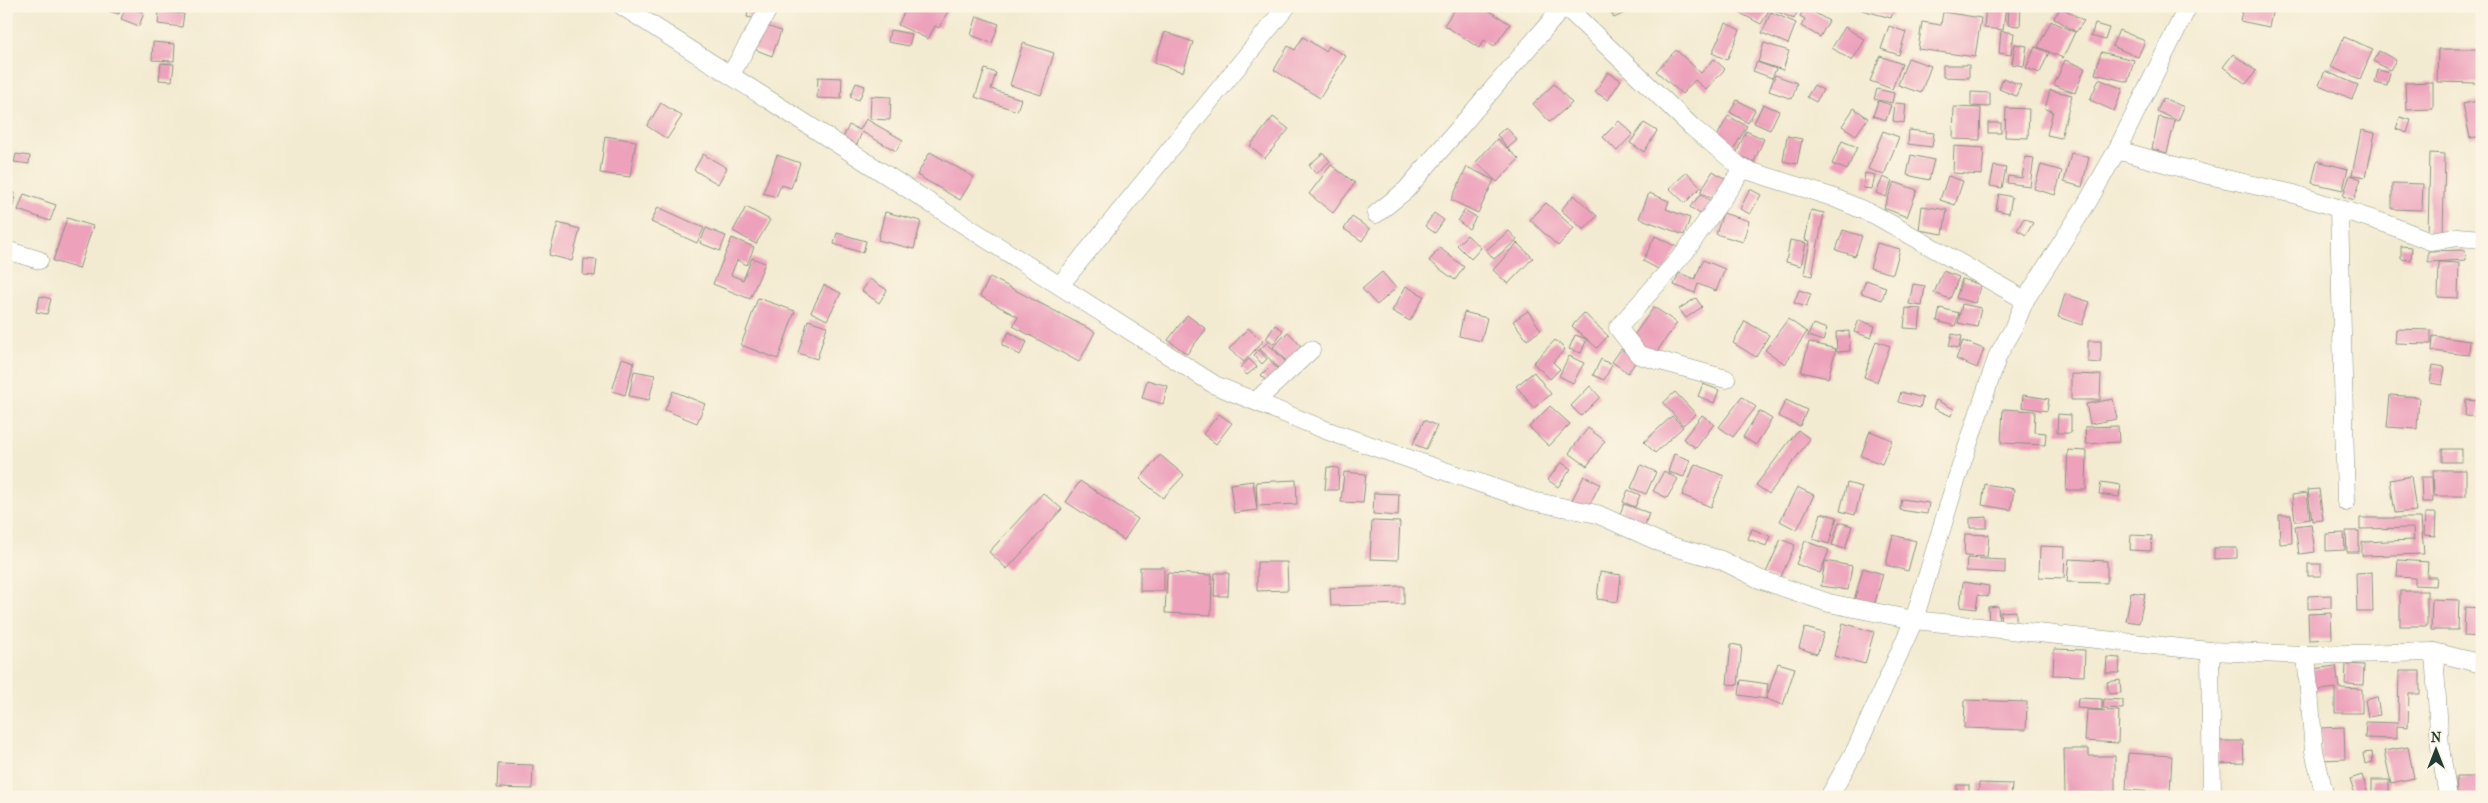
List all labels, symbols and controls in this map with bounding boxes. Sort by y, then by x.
north arrow [2410,726,2460,776]
text: N [2431,729,2442,746]

